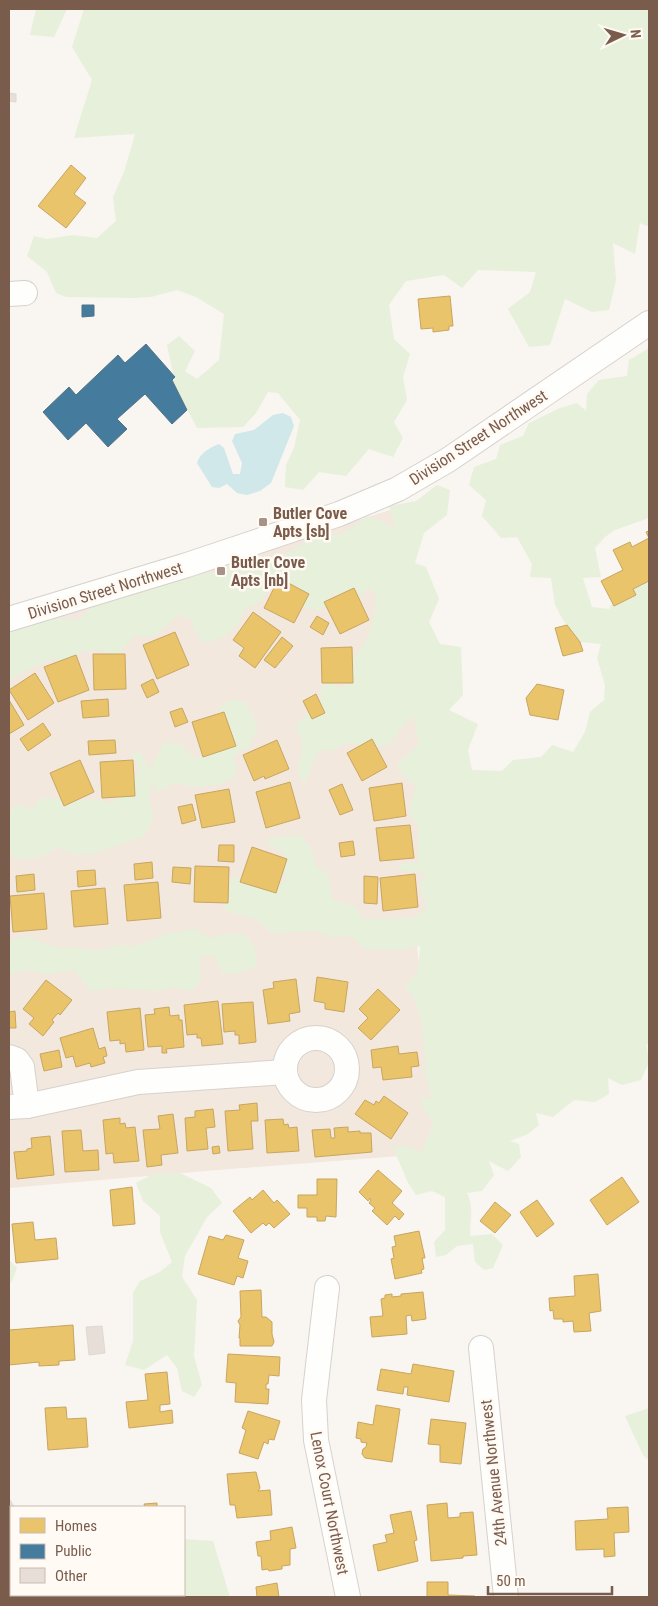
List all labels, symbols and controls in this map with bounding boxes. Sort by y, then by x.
north arrow [598,10,648,60]
text: N [628,29,644,39]
street label: Division Street Northwest [406,386,551,489]
place label: Butler Cove Apts [sb] [273,504,347,541]
marker: Butler Cove Apts [sb] [257,516,269,528]
place label: Butler Cove Apts [nb] [231,553,305,590]
street label: Division Street Northwest [26,558,185,623]
marker: Butler Cove Apts [nb] [215,565,227,577]
street label: 24th Avenue Northwest [476,1398,511,1547]
street label: Lenox Court Northwest [306,1430,353,1577]
legend [10,1506,185,1596]
text: Homes [55,1517,97,1535]
text: Public [55,1542,92,1560]
scale bar [488,1564,612,1596]
text: Other [55,1567,88,1585]
text: 50 m [496,1572,526,1590]

